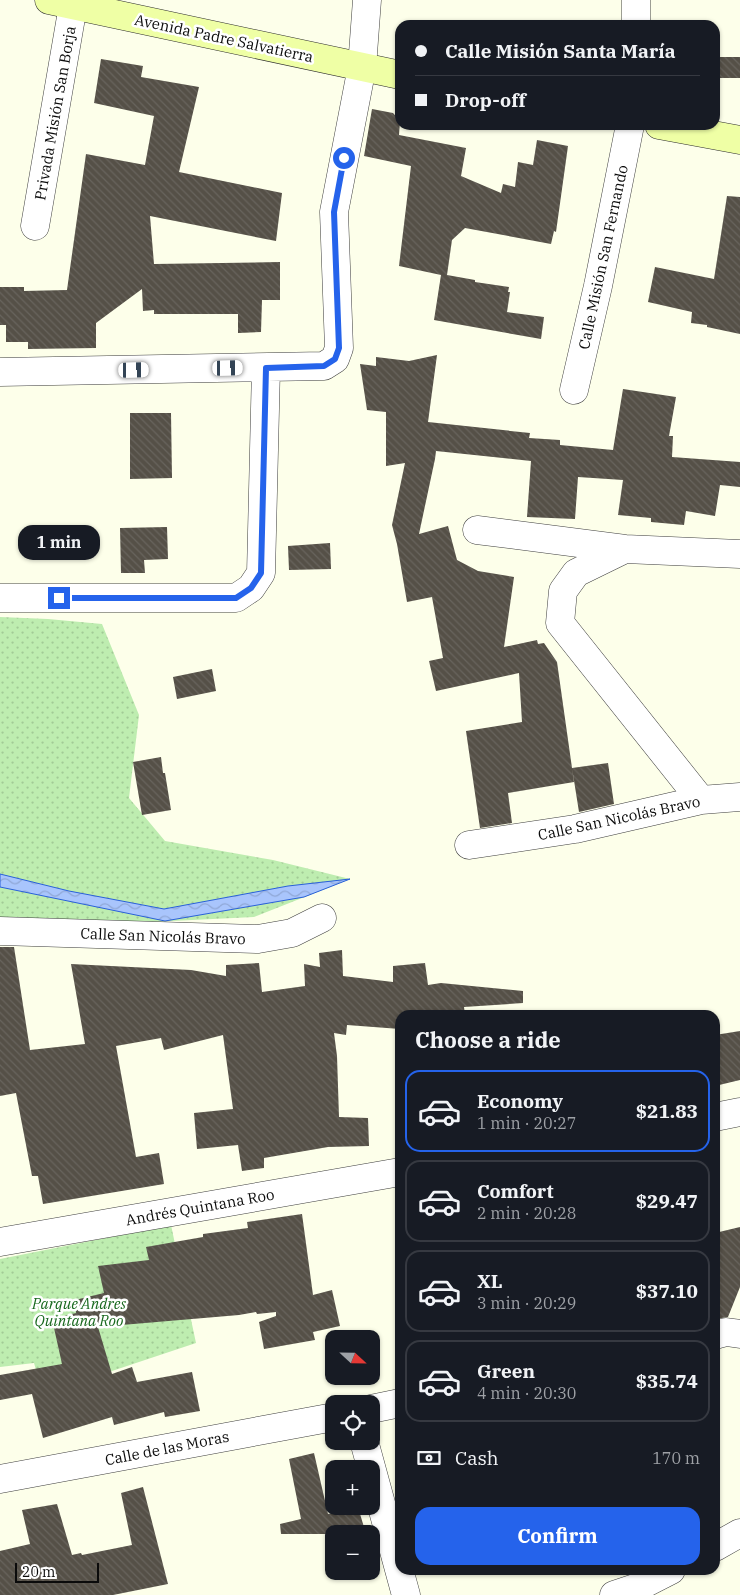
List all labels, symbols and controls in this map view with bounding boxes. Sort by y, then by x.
street label: Avenida Padre Salvatierra [133,10,315,66]
street label: Privada Misión San Borja [30,24,80,202]
text: Calle Misión Santa María [445,39,676,63]
text: Drop-off [445,88,526,112]
route start [333,147,355,169]
street label: Calle Misión San Fernando [574,163,632,351]
car [212,360,243,376]
car [118,362,149,378]
callout: 1 min [18,526,100,560]
text: 1 min [37,532,81,552]
route end [48,587,70,609]
street label: Calle San Nicolás Bravo [536,792,702,844]
street label: Calle San Nicolás Bravo [80,924,246,948]
text: Choose a ride [415,1025,561,1054]
icon: car [417,1089,462,1134]
text: Economy [477,1089,563,1113]
text: $21.83 [636,1099,698,1123]
text: 1 min · 20:27 [477,1113,576,1133]
icon: car [417,1179,462,1224]
text: Comfort [477,1179,554,1203]
street label: Andrés Quintana Roo [124,1185,276,1229]
text: $29.47 [636,1189,698,1213]
text: 2 min · 20:28 [477,1203,576,1223]
icon: car [417,1269,462,1314]
text: XL [477,1269,503,1293]
text: $37.10 [636,1279,698,1303]
text: 3 min · 20:29 [477,1293,576,1313]
park label: Parque Andres Quintana Roo [31,1294,126,1330]
north arrow [325,1330,380,1385]
map controls [325,1330,380,1580]
icon: car [417,1359,462,1404]
text: Green [477,1359,535,1383]
text: $35.74 [636,1369,698,1393]
text: 4 min · 20:30 [477,1383,576,1403]
button: locate [325,1395,380,1450]
street label: Calle de las Moras [103,1427,231,1469]
icon: cash [415,1444,443,1472]
text: Cash [455,1446,499,1470]
text: 170 m [652,1448,700,1468]
button: + [325,1460,380,1515]
button: Confirm [415,1507,700,1565]
button: − [325,1525,380,1580]
scale bar [15,1560,99,1583]
text: 20 m [22,1563,55,1581]

